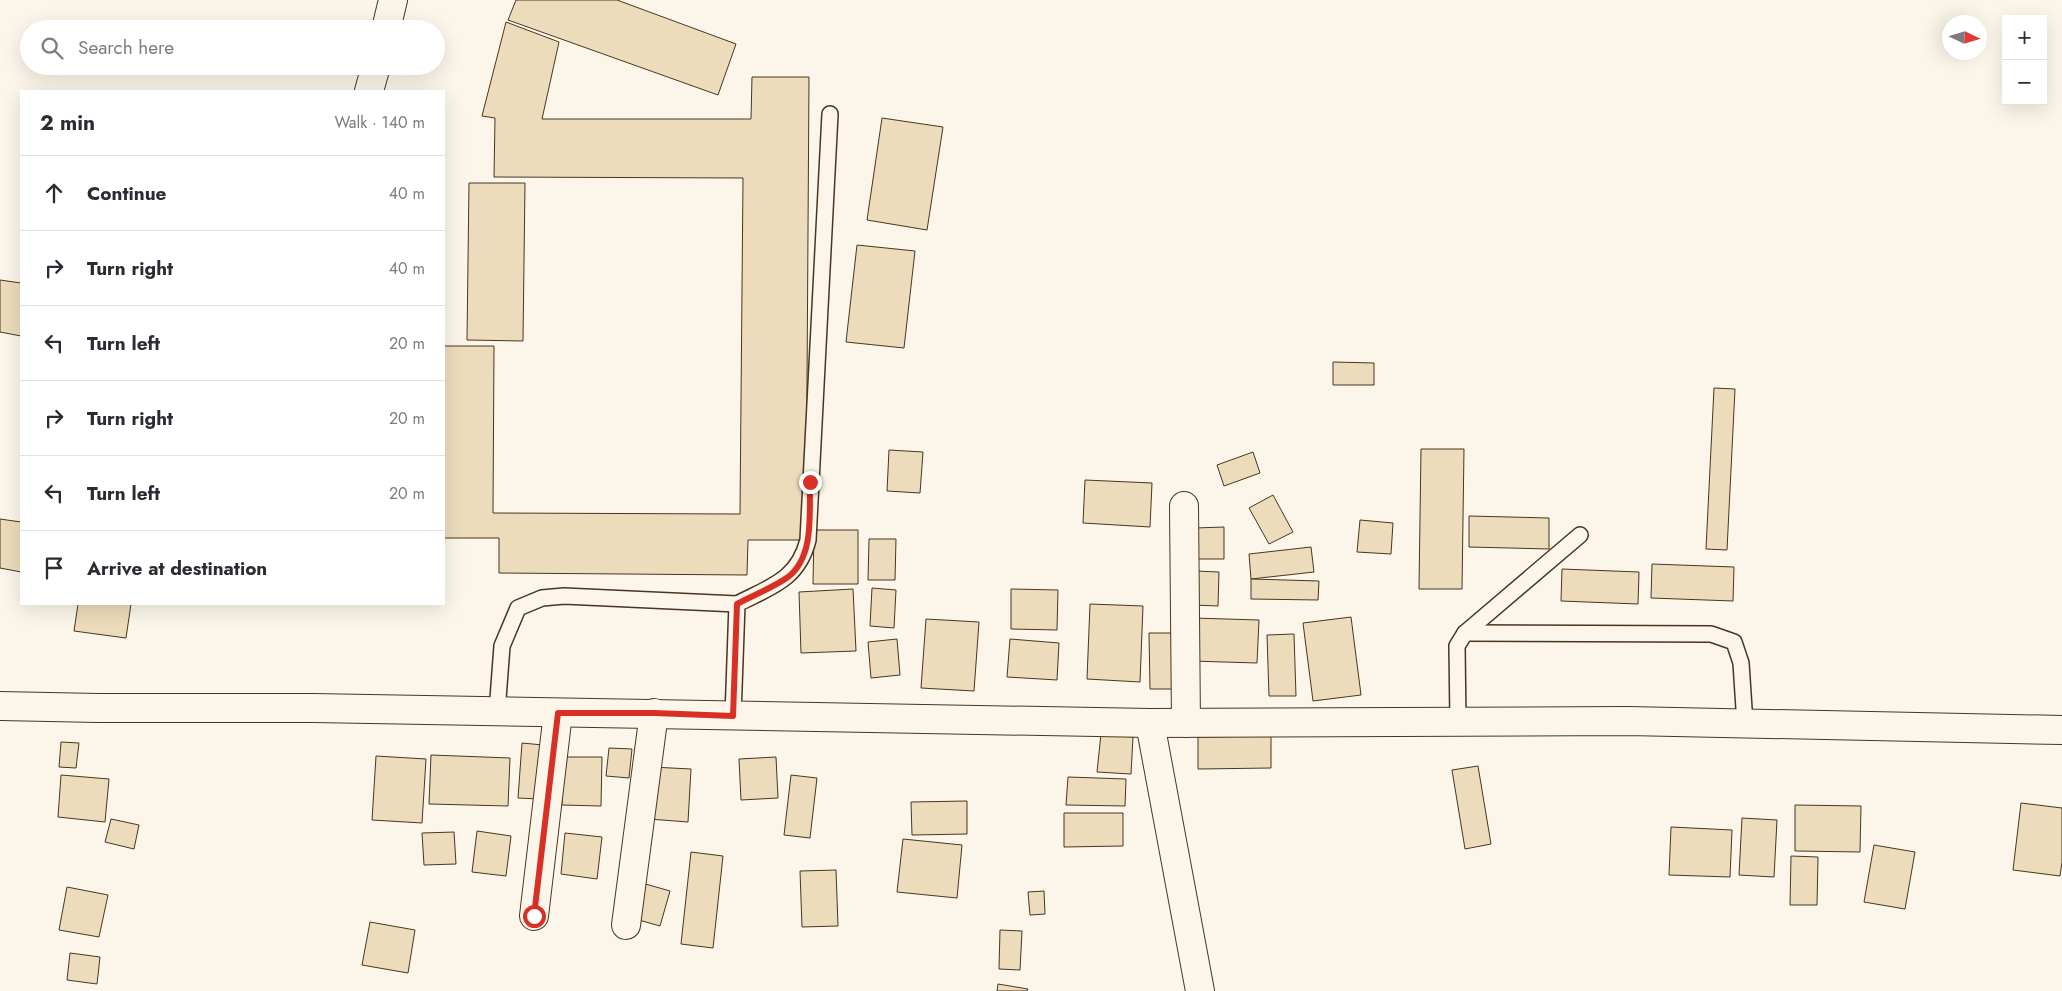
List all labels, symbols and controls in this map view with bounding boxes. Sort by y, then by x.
north arrow [1942,15,1987,60]
map controls [2002,15,2047,105]
button: + [2002,15,2047,60]
search box [20,20,445,75]
icon: search [38,34,66,62]
text: Search here [78,34,174,61]
button: − [2002,60,2047,105]
text: 2 min [40,108,95,138]
text: Walk · 140 m [335,111,425,134]
icon: ahead [40,179,68,207]
text: Continue [87,180,166,207]
text: 40 m [389,182,425,205]
icon: right [40,254,68,282]
text: Turn right [87,255,173,282]
text: 40 m [389,257,425,280]
icon: left [40,329,68,357]
text: Turn left [87,330,160,357]
text: 20 m [389,332,425,355]
icon: right [40,404,68,432]
text: Turn right [87,405,173,432]
text: 20 m [389,407,425,430]
route end [799,471,822,494]
icon: left [40,479,68,507]
text: Turn left [87,480,160,507]
text: 20 m [389,482,425,505]
icon: arrive [40,554,68,582]
text: Arrive at destination [87,555,267,582]
route start [523,905,546,928]

